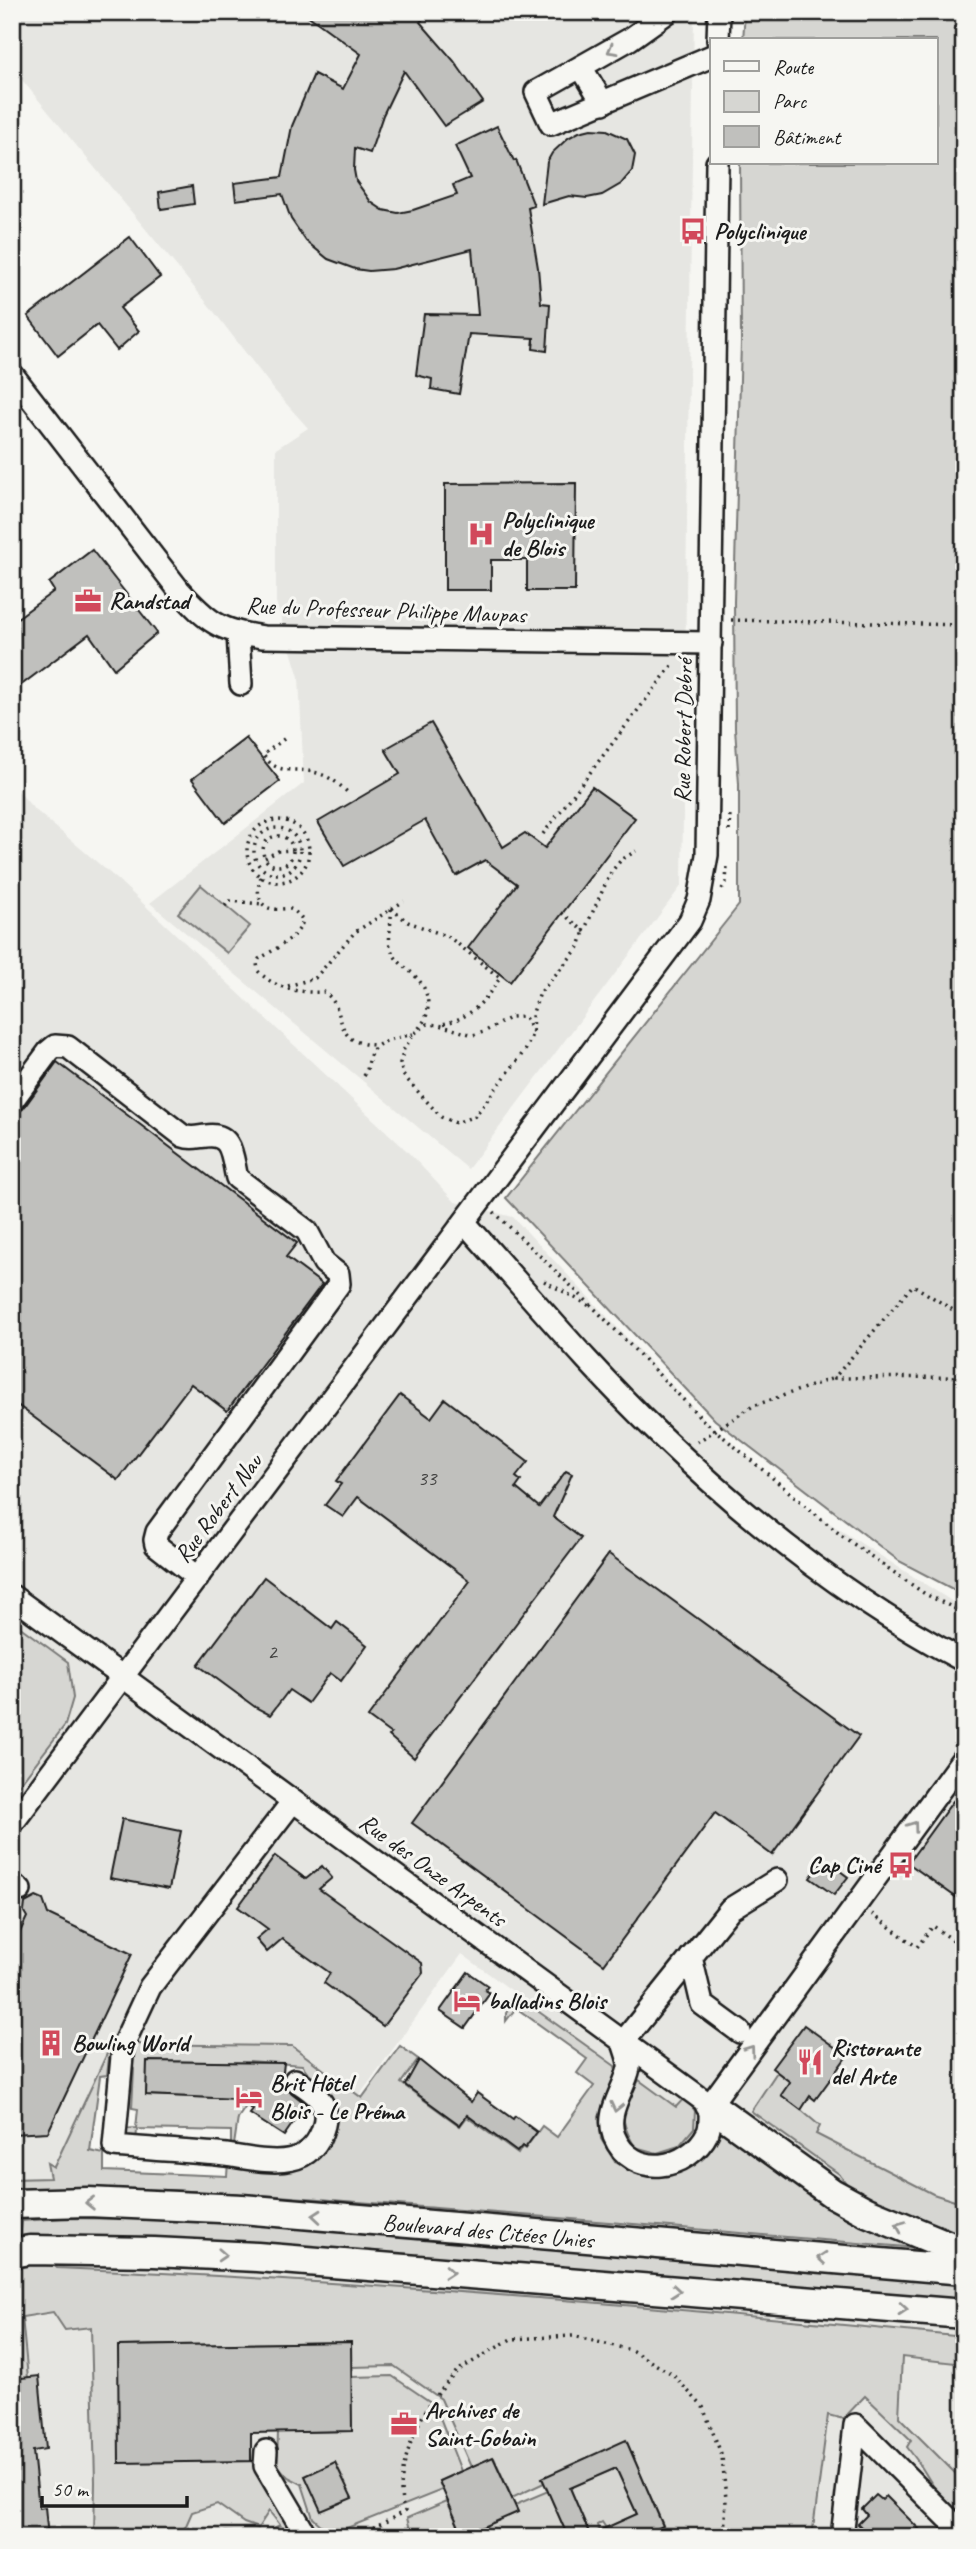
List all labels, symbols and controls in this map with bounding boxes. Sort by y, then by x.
legend [710,38,937,164]
one-way arrow [606,42,619,55]
text: Route [773,54,814,80]
text: Parc [773,88,808,114]
text: Bâtiment [773,124,842,150]
bus stop icon: Polyclinique [678,216,708,246]
place label: Polyclinique [714,216,807,246]
place label: Polyclinique de Blois [502,505,595,563]
hospital icon: Polyclinique de Blois [466,519,496,549]
office icon: Randstad [73,586,103,616]
place label: Randstad [109,586,193,616]
street label: Rue du Professeur Philippe Maupas [245,590,528,630]
street label: Rue Robert Debré [667,654,699,803]
street label: Rue Robert Nau [167,1446,270,1568]
house number: 33 [418,1465,438,1491]
house number: 2 [267,1639,278,1665]
street label: Rue des Onze Arpents [354,1807,514,1934]
one-way arrow [905,1822,917,1834]
place label: Cap Ciné [808,1850,884,1880]
bus stop icon: Cap Ciné [886,1850,916,1880]
hotel icon: balladins Blois [452,1986,482,2016]
place label: balladins Blois [488,1986,609,2016]
building icon: Bowling World [36,2028,66,2058]
place label: Bowling World [72,2028,193,2058]
place label: Ristorante del Arte [831,2033,921,2091]
one-way arrow [742,2045,754,2058]
restaurant icon: Ristorante del Arte [795,2047,825,2077]
place label: Brit Hôtel Blois - Le Préma [270,2068,406,2126]
hotel icon: Brit Hôtel Blois - Le Préma [234,2082,264,2112]
one-way arrow [609,2100,624,2112]
one-way arrow [84,2195,95,2211]
street label: Boulevard des Citées Unies [381,2207,596,2255]
one-way arrow [311,2209,322,2224]
one-way arrow [895,2221,907,2235]
one-way arrow [217,2248,228,2263]
one-way arrow [817,2251,828,2266]
one-way arrow [444,2264,455,2279]
one-way arrow [671,2283,682,2298]
one-way arrow [898,2301,909,2316]
place label: Archives de Saint-Gobain [425,2395,537,2453]
office icon: Archives de Saint-Gobain [389,2409,419,2439]
scale bar [42,2465,187,2509]
text: 50 m [52,2476,90,2502]

